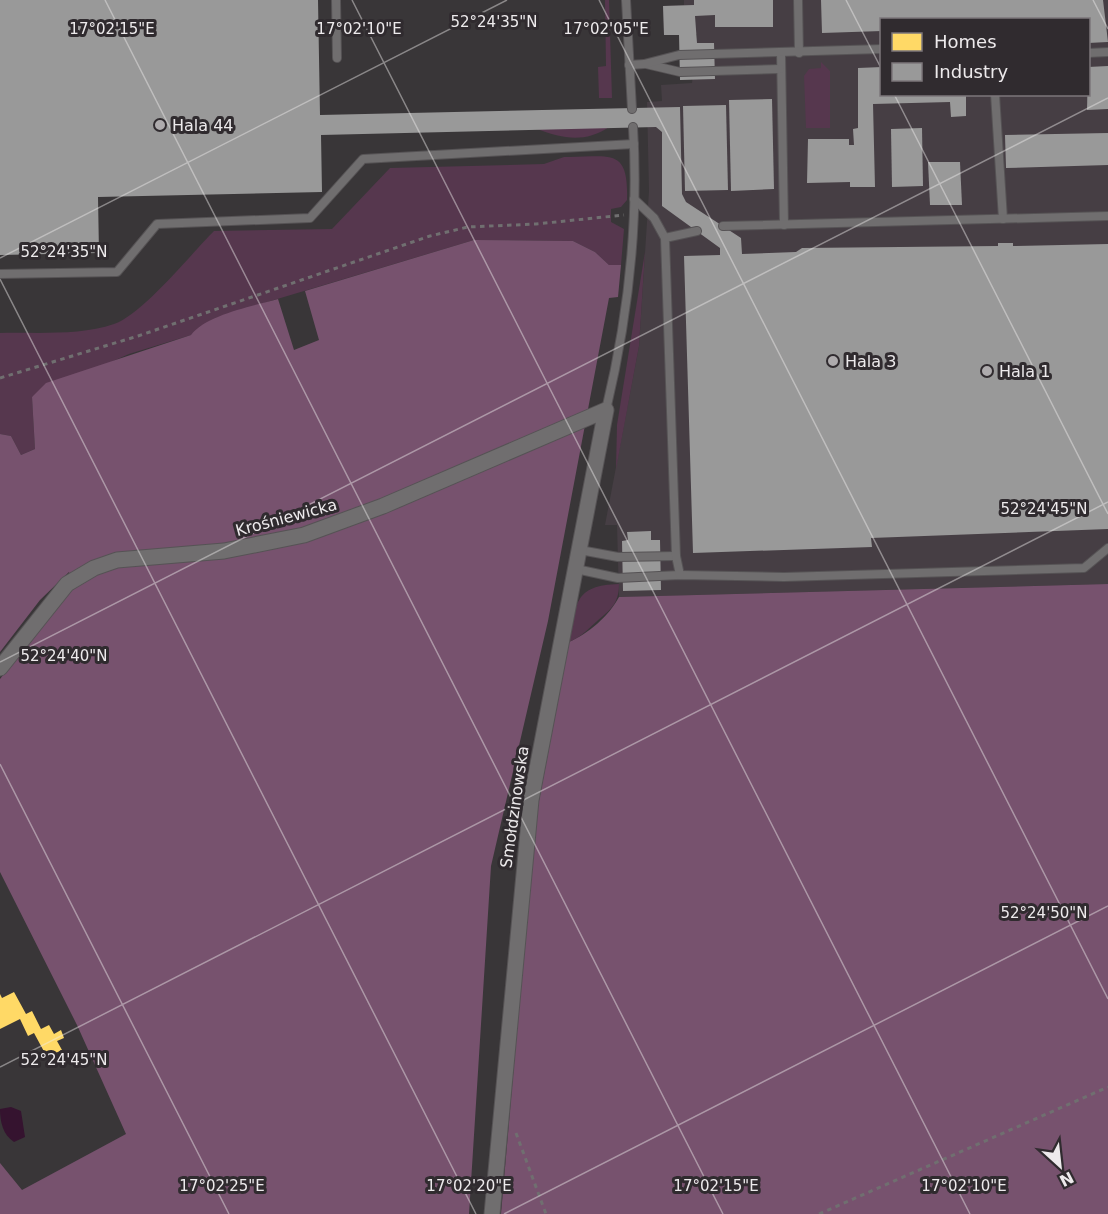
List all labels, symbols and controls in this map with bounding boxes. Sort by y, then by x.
text: 52°24'35"N [450,13,538,31]
legend [880,18,1090,96]
text: 17°02'15"E [69,20,155,38]
text: 17°02'10"E [316,20,402,38]
text: 17°02'05"E [563,20,649,38]
text: Homes [934,31,997,52]
text: Industry [934,61,1008,82]
place label: Hala 44 [172,116,234,135]
marker: Hala 44 [153,118,167,132]
text: 52°24'35"N [20,243,108,261]
place label: Hala 3 [845,352,896,371]
marker: Hala 3 [826,354,840,368]
place label: Hala 1 [999,362,1050,381]
marker: Hala 1 [980,364,994,378]
street label: Krośniewicka [233,495,339,540]
text: 52°24'45"N [1000,500,1088,518]
text: 52°24'40"N [20,647,108,665]
street label: Smołdzinowska [497,745,532,869]
text: 52°24'50"N [1000,904,1088,922]
text: 52°24'45"N [20,1051,108,1069]
north arrow [1030,1136,1090,1196]
text: N [1056,1167,1077,1190]
text: 17°02'25"E [179,1177,265,1195]
text: 17°02'20"E [426,1177,512,1195]
text: 17°02'15"E [673,1177,759,1195]
text: 17°02'10"E [921,1177,1007,1195]

